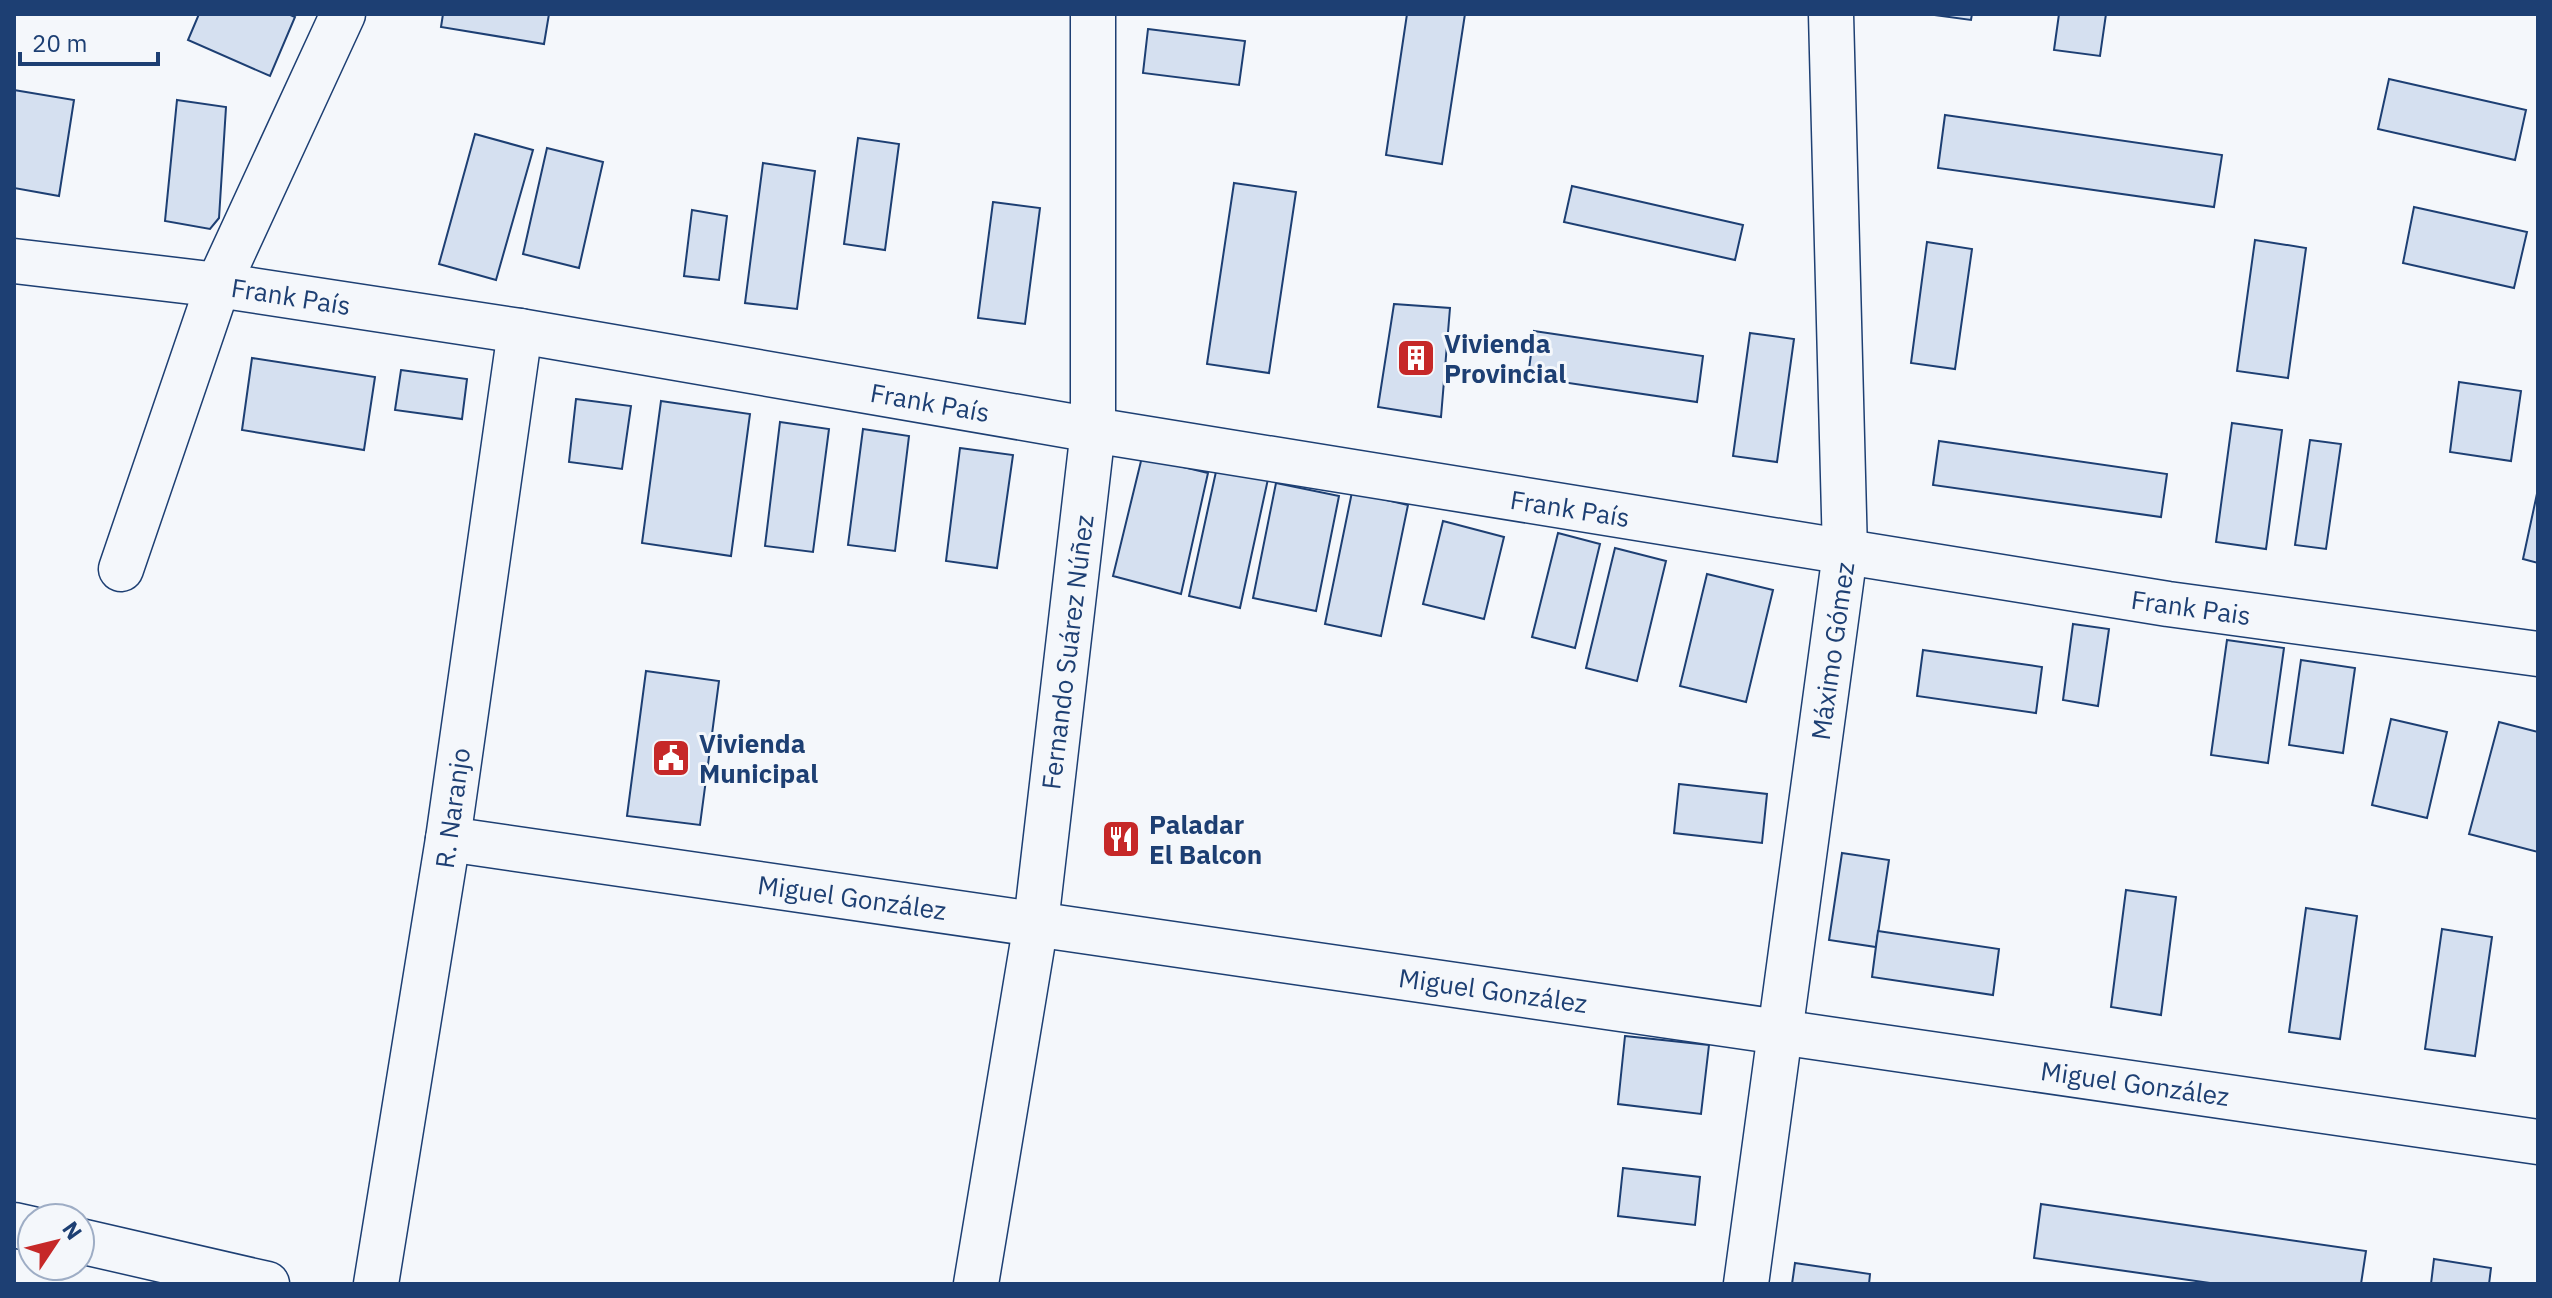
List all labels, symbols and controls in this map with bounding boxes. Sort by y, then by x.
scale bar [20,16,158,66]
text: 20 m [32,27,87,59]
street label: Frank País [229,270,353,322]
place label: Vivienda Provincial [1444,326,1566,390]
building icon: Vivienda Provincial [1395,337,1437,379]
street label: Frank País [868,375,992,429]
street label: Frank País [1508,482,1632,534]
street label: Fernando Suárez Núñez [1033,513,1101,791]
street label: Máximo Gómez [1803,560,1861,742]
street label: Frank Pais [2129,582,2253,632]
place label: Vivienda Municipal [699,726,818,790]
public building icon: Vivienda Municipal [650,737,692,779]
street label: R. Naranjo [427,746,477,870]
place label: Paladar El Balcon [1149,807,1262,871]
restaurant icon: Paladar El Balcon [1100,818,1142,860]
street label: Miguel González [755,867,949,927]
street label: Miguel González [1396,960,1590,1020]
street label: Miguel González [2038,1053,2232,1113]
north arrow [16,1202,96,1282]
text: N [56,1215,89,1245]

